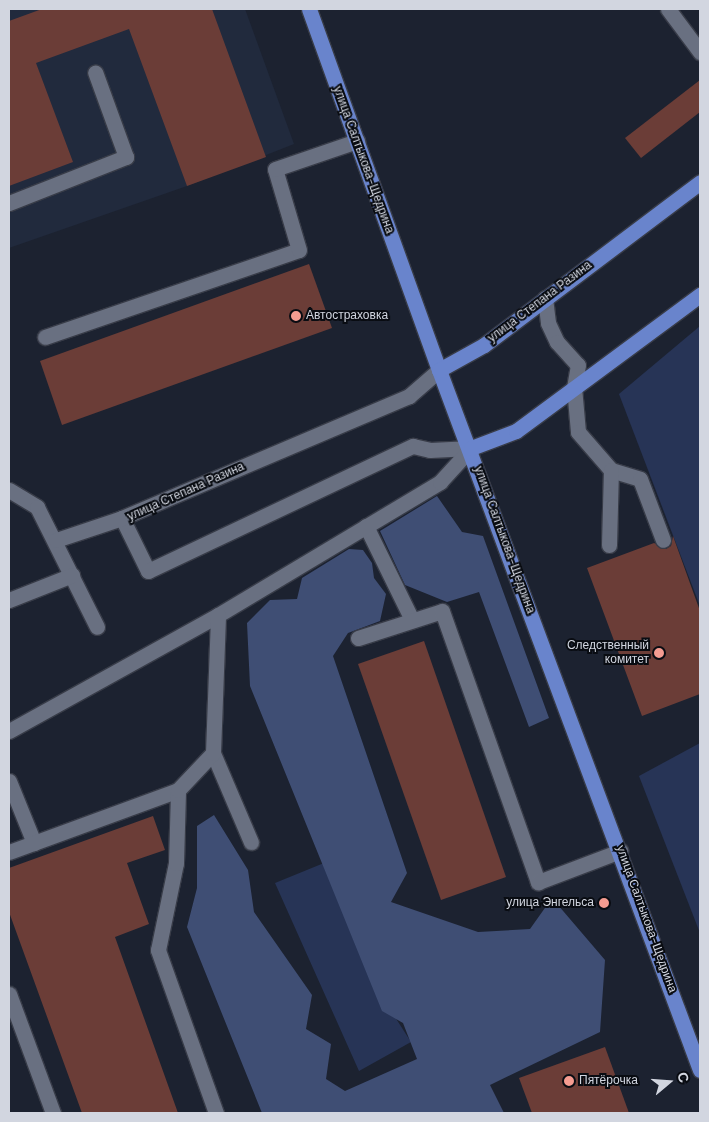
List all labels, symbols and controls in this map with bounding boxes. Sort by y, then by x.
street label: улица Салтыкова-Щедрина [330,84,396,236]
street label: улица Степана Разина [485,258,595,346]
place label: Автостраховка [306,309,388,323]
marker: Автостраховка [290,310,302,322]
street label: улица Степана Разина [125,460,247,524]
street label: улица Салтыкова-Щедрина [471,464,537,616]
place label: Следственный комитет [567,639,649,667]
marker: Следственный комитет [653,647,665,659]
street label: улица Салтыкова-Щедрина [613,843,679,995]
place label: улица Энгельса [506,896,594,910]
marker: улица Энгельса [598,897,610,909]
north arrow [644,1057,694,1107]
text: С [673,1070,693,1085]
place label: Пятёрочка [579,1074,638,1088]
marker: Пятёрочка [563,1075,575,1087]

